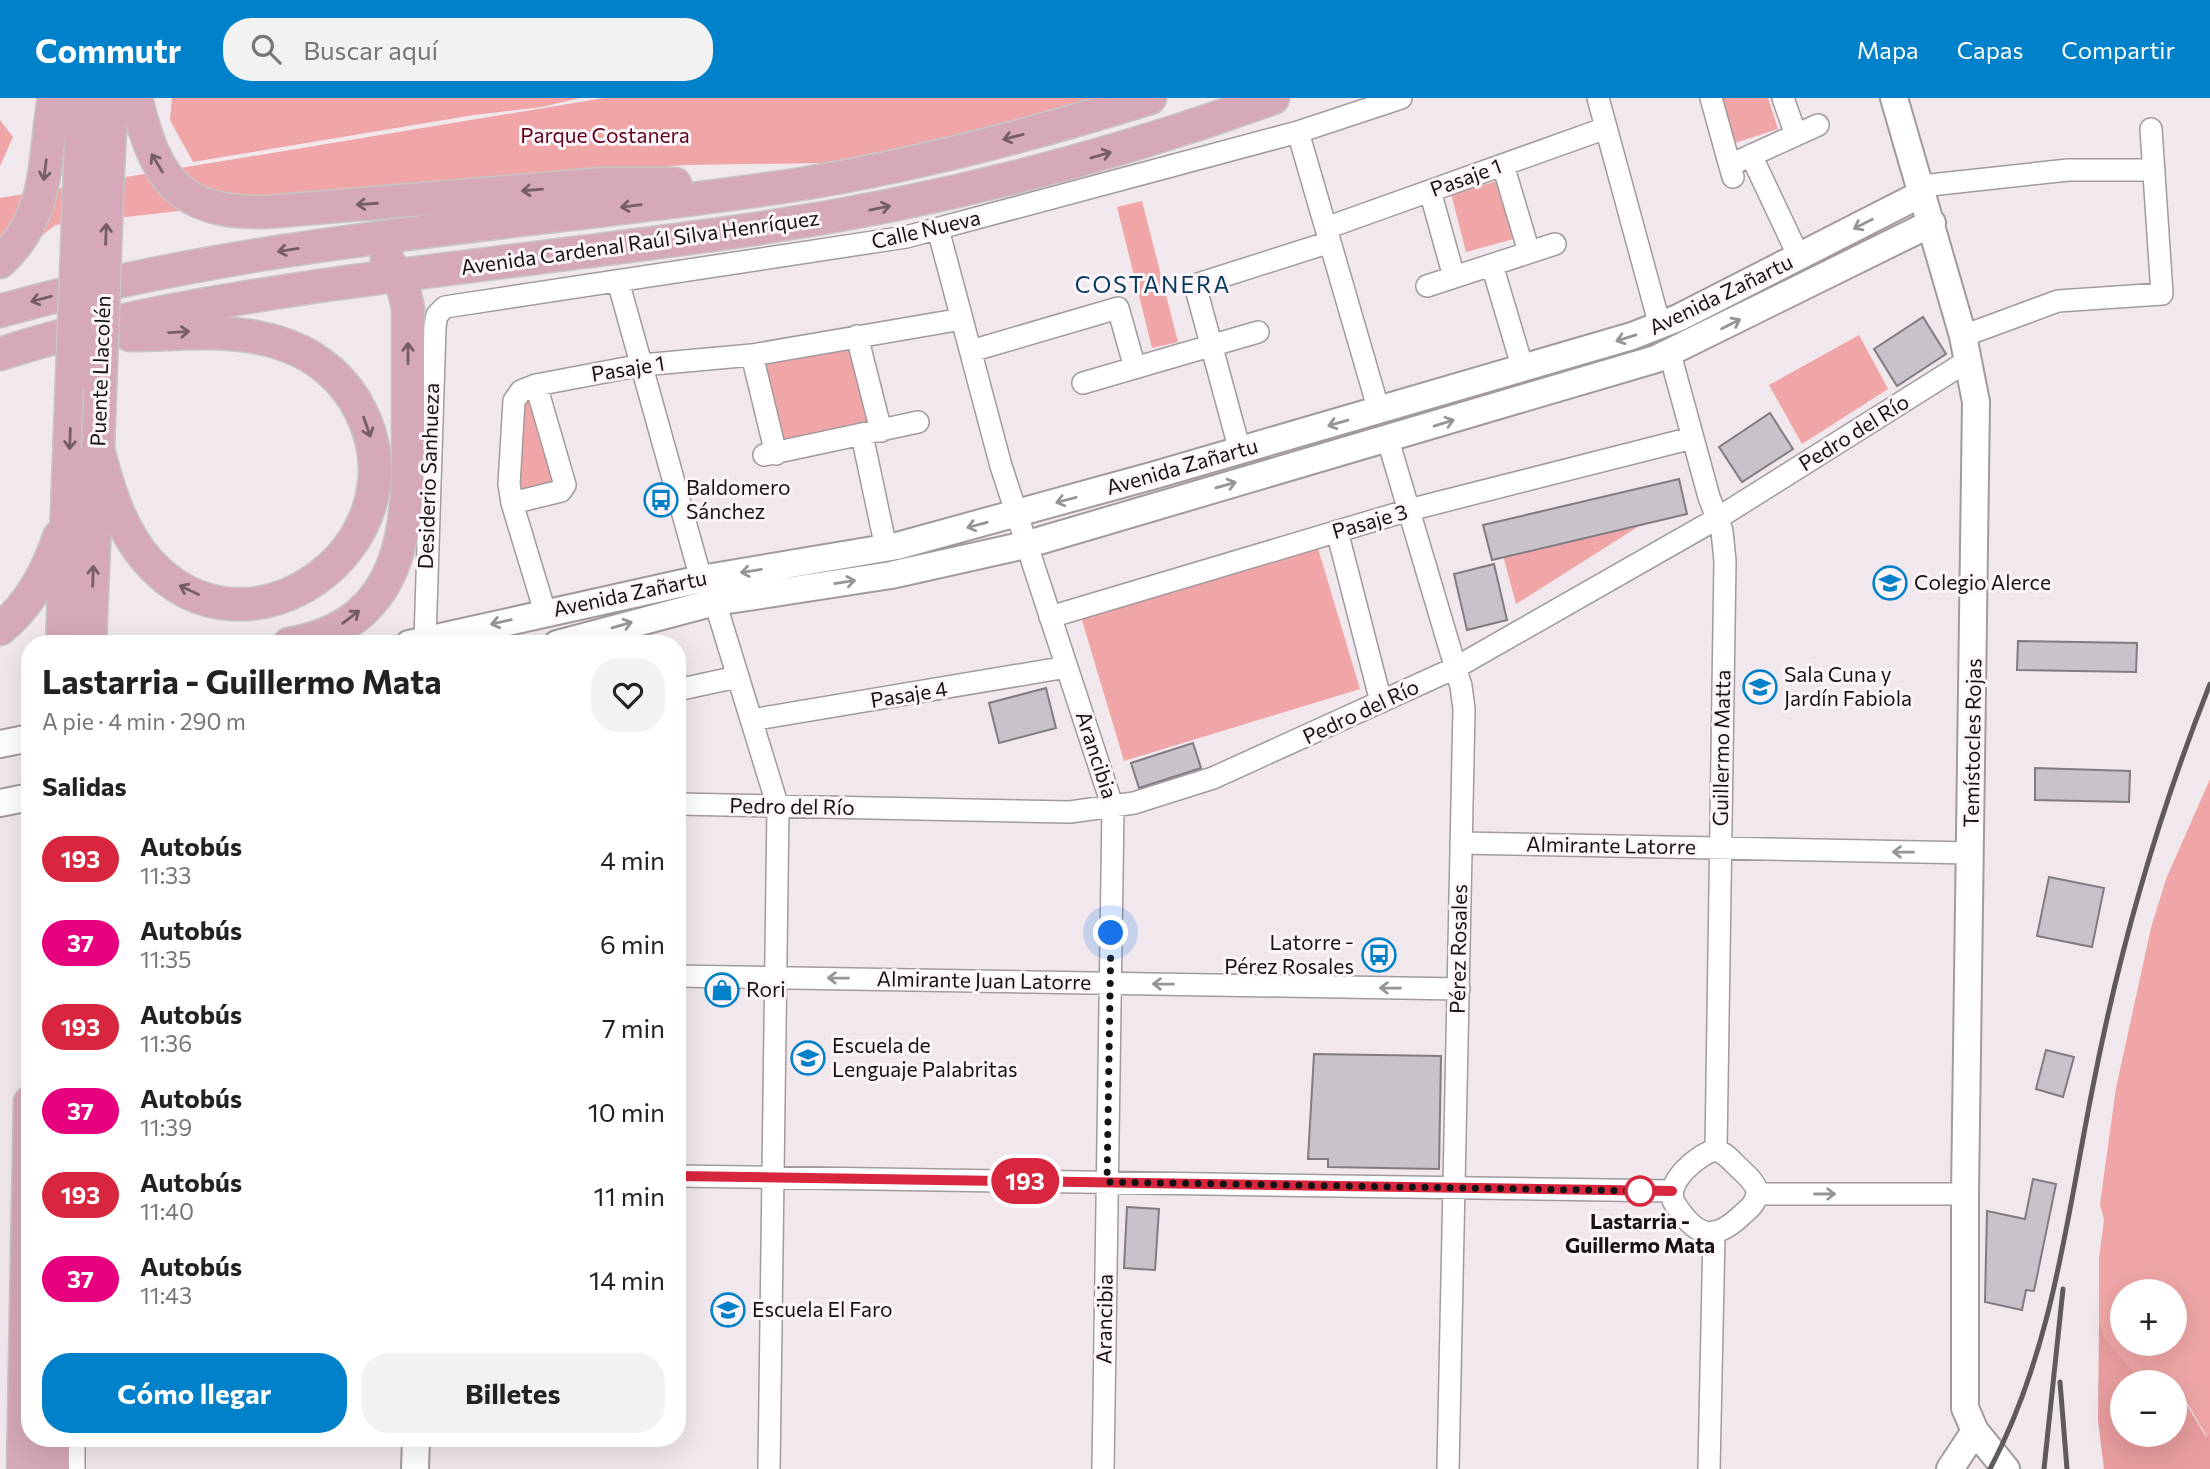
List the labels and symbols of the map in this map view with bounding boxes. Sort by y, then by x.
park label: Parque Costanera [520,122,690,147]
one-way arrow [1003,131,1025,144]
one-way arrow [1090,147,1112,160]
street label: Pasaje 1 [1426,152,1505,201]
one-way arrow [150,153,164,173]
one-way arrow [39,158,52,181]
one-way arrow [521,184,544,197]
one-way arrow [356,198,378,211]
one-way arrow [620,199,642,212]
one-way arrow [868,200,891,214]
street label: Avenida Cardenal Raúl Silva Henríquez [459,204,821,279]
street label: Calle Nueva [869,204,983,253]
one-way arrow [1853,218,1874,232]
one-way arrow [99,223,112,246]
one-way arrow [277,244,300,257]
street label: Avenida Zañartu [1645,248,1796,339]
district label: COSTANERA [1075,270,1231,298]
one-way arrow [30,294,52,307]
street label: Puente Llacolén [84,295,115,447]
one-way arrow [1721,316,1741,330]
one-way arrow [168,326,191,339]
one-way arrow [1616,332,1638,345]
one-way arrow [401,342,415,365]
street label: Pasaje 1 [589,349,666,386]
street label: Desiderio Sanhueza [412,382,443,570]
street label: Pedro del Río [1793,388,1913,476]
one-way arrow [1433,415,1455,428]
one-way arrow [362,416,374,438]
one-way arrow [1327,417,1349,430]
one-way arrow [63,427,76,450]
street label: Avenida Zañartu [1103,432,1260,499]
place label: Baldomero Sánchez [686,474,791,523]
one-way arrow [1214,478,1236,491]
bus stop icon: Baldomero Sánchez [642,481,680,519]
one-way arrow [1055,494,1078,507]
street label: Pasaje 3 [1329,498,1410,543]
one-way arrow [966,519,988,532]
street label: Avenida Zañartu [551,564,709,621]
school or university icon: Colegio Alerce [1871,564,1909,602]
one-way arrow [86,565,99,588]
one-way arrow [740,565,762,578]
place label: Colegio Alerce [1914,569,2051,594]
one-way arrow [833,575,856,588]
one-way arrow [179,583,200,597]
one-way arrow [341,610,360,625]
one-way arrow [490,616,513,629]
one-way arrow [611,617,633,630]
street label: Temístocles Rojas [1958,658,1985,828]
place label: Sala Cuna y Jardín Fabiola [1784,661,1912,710]
school or university icon: Sala Cuna y Jardín Fabiola [1741,668,1779,706]
street label: Guillermo Matta [1707,669,1734,827]
street label: Pedro del Río [1298,673,1422,748]
street label: Pasaje 4 [868,675,950,712]
street label: Arancibia [1072,708,1123,801]
street label: Pedro del Río [729,792,855,819]
street label: Almirante Latorre [1526,831,1696,858]
one-way arrow [1892,845,1915,859]
street label: Pérez Rosales [1444,884,1471,1014]
your location [1093,915,1128,950]
place label: Latorre - Pérez Rosales [1224,929,1354,978]
bus stop icon: Latorre - Pérez Rosales [1360,936,1398,974]
street label: Almirante Juan Latorre [876,965,1092,994]
shop icon: Rori [703,971,741,1009]
one-way arrow [826,972,849,985]
place label: Rori [746,976,786,1001]
one-way arrow [1152,977,1175,991]
one-way arrow [1379,981,1402,995]
place label: Escuela de Lenguaje Palabritas [832,1032,1018,1081]
school or university icon: Escuela de Lenguaje Palabritas [789,1039,827,1077]
line badge: 193 [985,1158,1065,1204]
marker: Lastarria - Guillermo Mata [1625,1176,1655,1206]
one-way arrow [1813,1187,1836,1201]
place label: Lastarria - Guillermo Mata [1565,1208,1715,1257]
street label: Arancibia [1090,1274,1117,1364]
school or university icon: Escuela El Faro [709,1291,747,1329]
place label: Escuela El Faro [752,1296,893,1321]

